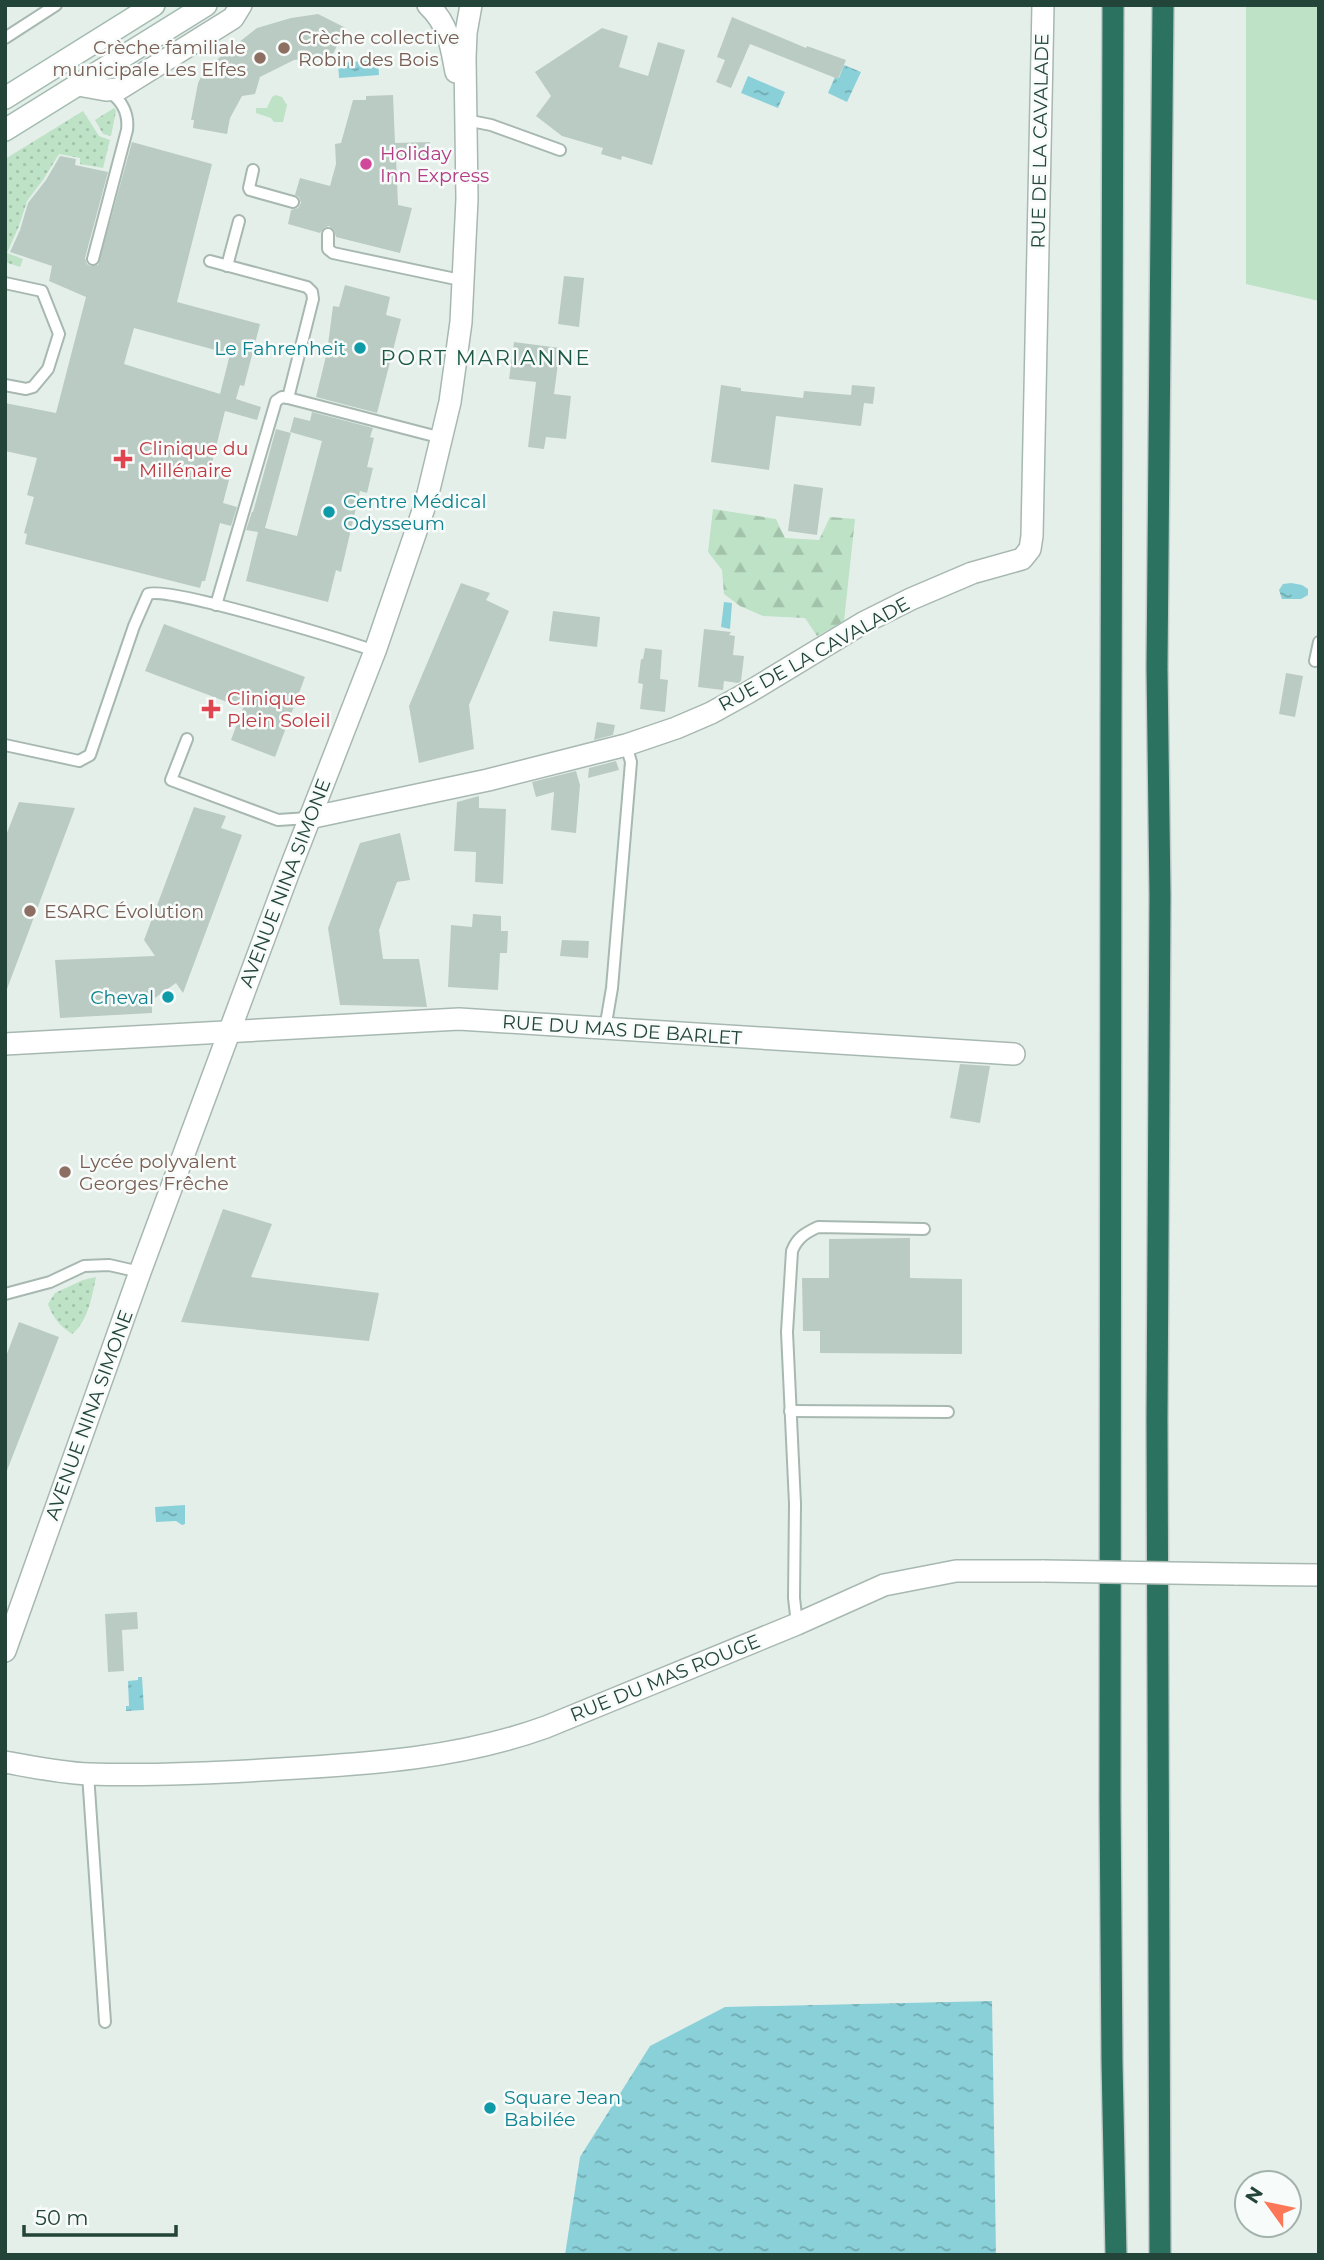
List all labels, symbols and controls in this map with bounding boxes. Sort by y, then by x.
place label: Crèche collective Robin des Bois [298,26,459,71]
street label: RUE DE LA CAVALADE [1027,33,1053,249]
place label: Crèche familiale municipale Les Elfes [52,36,246,81]
marker: Crèche collective Robin des Bois [276,40,292,56]
marker: Crèche familiale municipale Les Elfes [252,50,268,66]
place label: Holiday Inn Express [380,142,489,187]
marker: Holiday Inn Express [358,156,374,172]
place label: Le Fahrenheit [214,337,346,360]
marker: Le Fahrenheit [352,340,368,356]
district label: PORT MARIANNE [380,345,592,370]
place label: Clinique du Millénaire [139,437,248,482]
marker: Clinique du Millénaire [113,449,133,469]
place label: Centre Médical Odysseum [343,490,487,535]
marker: Centre Médical Odysseum [321,504,337,520]
street label: RUE DE LA CAVALADE [714,592,914,716]
place label: Clinique Plein Soleil [227,687,331,732]
marker: Clinique Plein Soleil [201,699,221,719]
street label: AVENUE NINA SIMONE [235,775,335,991]
place label: ESARC Évolution [44,900,204,923]
marker: ESARC Évolution [22,903,38,919]
place label: Cheval [90,986,154,1009]
marker: Cheval [160,989,176,1005]
street label: RUE DU MAS DE BARLET [501,1010,743,1050]
place label: Lycée polyvalent Georges Frêche [79,1150,237,1195]
marker: Lycée polyvalent Georges Frêche [57,1164,73,1180]
street label: AVENUE NINA SIMONE [40,1307,138,1523]
street label: RUE DU MAS ROUGE [567,1629,763,1727]
place label: Square Jean Babilée [504,2086,621,2131]
marker: Square Jean Babilée [482,2100,498,2116]
north arrow [1233,2169,1303,2239]
text: N [1240,2182,1268,2208]
scale bar [24,2194,177,2238]
text: 50 m [35,2205,89,2230]

